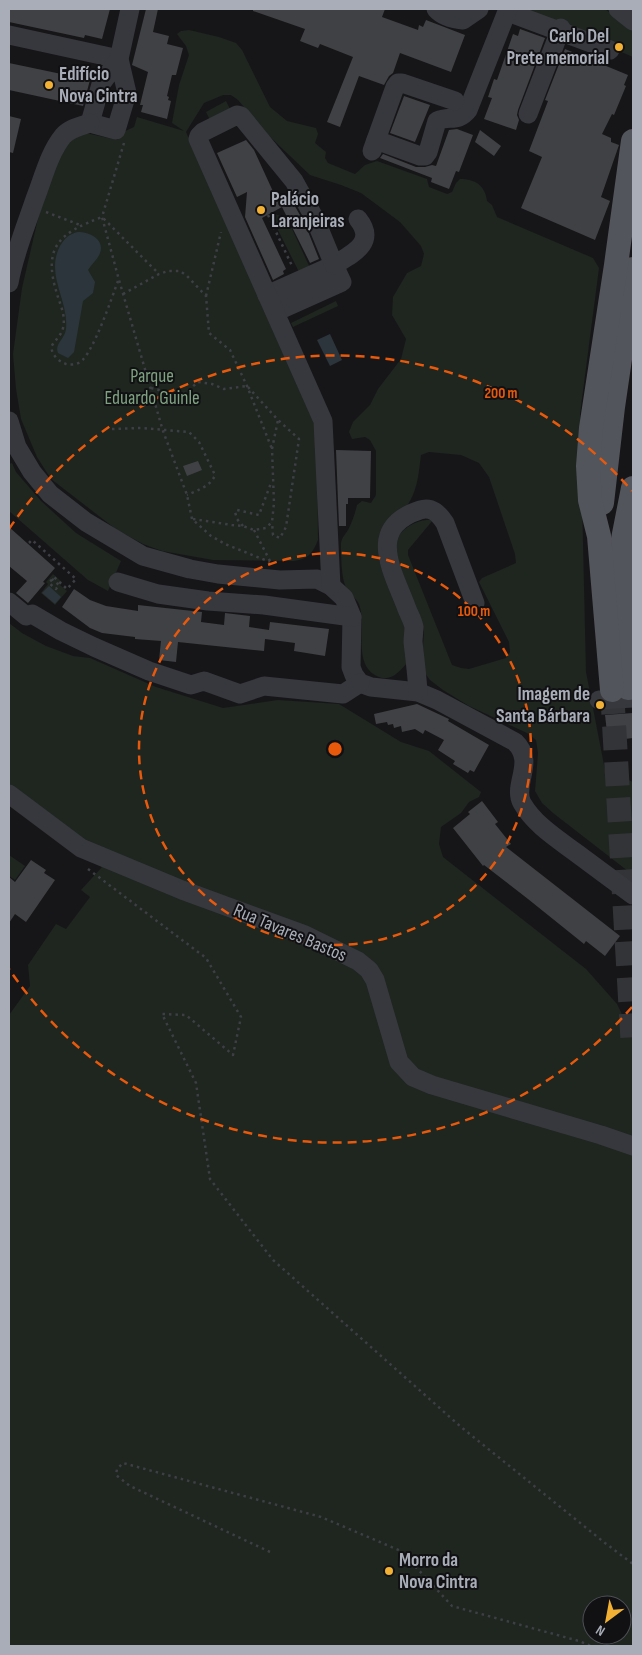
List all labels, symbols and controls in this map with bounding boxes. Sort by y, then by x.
place label: Carlo Del Prete memorial [507,25,609,70]
marker: Carlo Del Prete memorial [613,41,625,53]
place label: Edifício Nova Cintra [59,63,138,108]
marker: Edifício Nova Cintra [43,79,55,91]
place label: Palácio Laranjeiras [271,188,345,233]
marker: Palácio Laranjeiras [255,204,267,216]
park label: Parque Eduardo Guinle [104,365,200,410]
text: 200 m [484,384,518,403]
text: 100 m [458,602,490,621]
place label: Imagem de Santa Bárbara [496,683,590,728]
marker: Imagem de Santa Bárbara [594,699,606,711]
centre of rings [326,740,344,758]
street label: Rua Tavares Bastos [230,899,350,967]
place label: Morro da Nova Cintra [399,1549,478,1594]
marker: Morro da Nova Cintra [383,1565,395,1577]
north arrow [582,1595,632,1645]
text: N [593,1621,608,1640]

